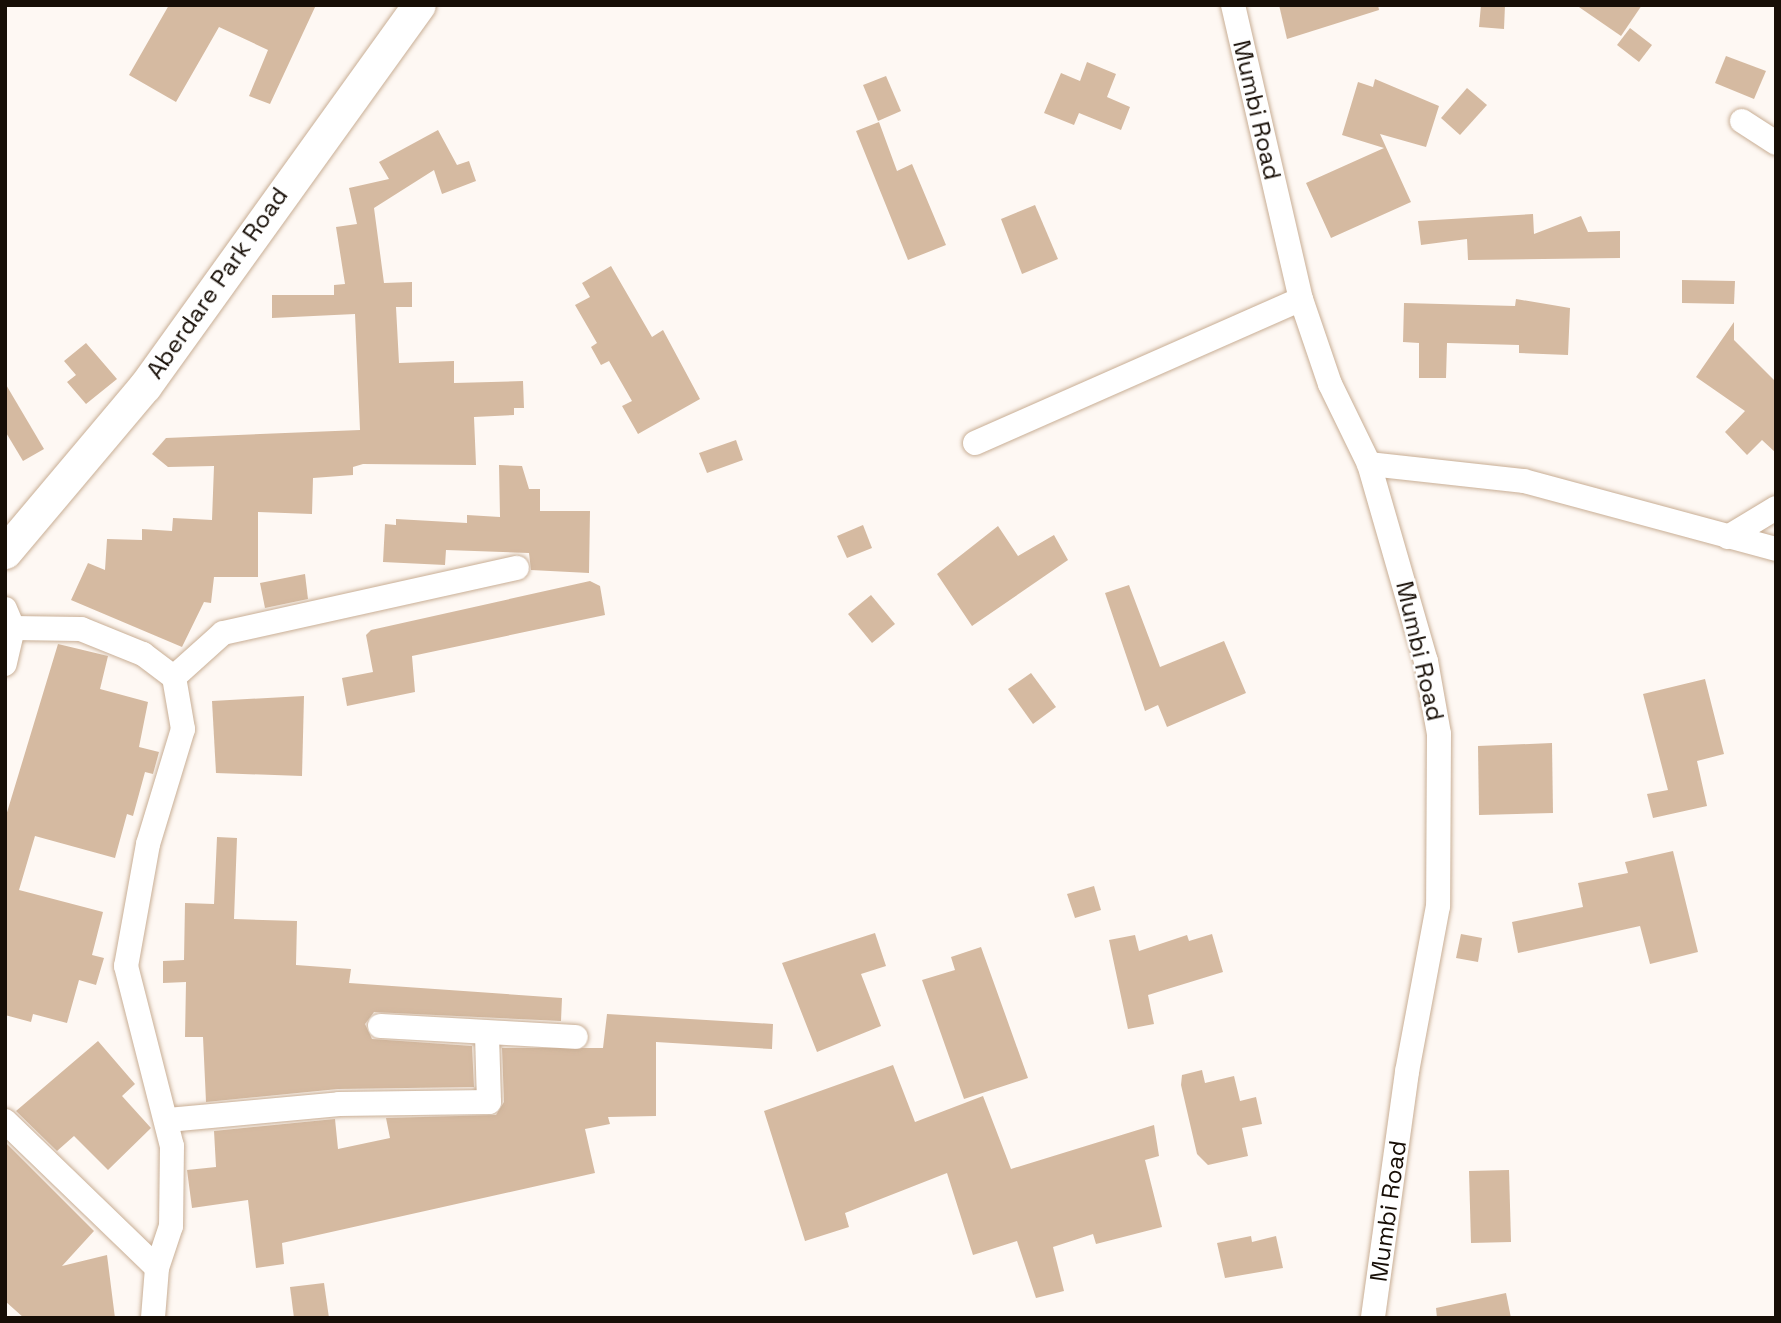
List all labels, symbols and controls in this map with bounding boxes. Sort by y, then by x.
street label: Mumbi Road [1227,37,1287,183]
street label: Aberdare Park Road [140,182,294,384]
street label: Mumbi Road [1390,578,1450,724]
street label: Mumbi Road [1364,1138,1412,1284]

